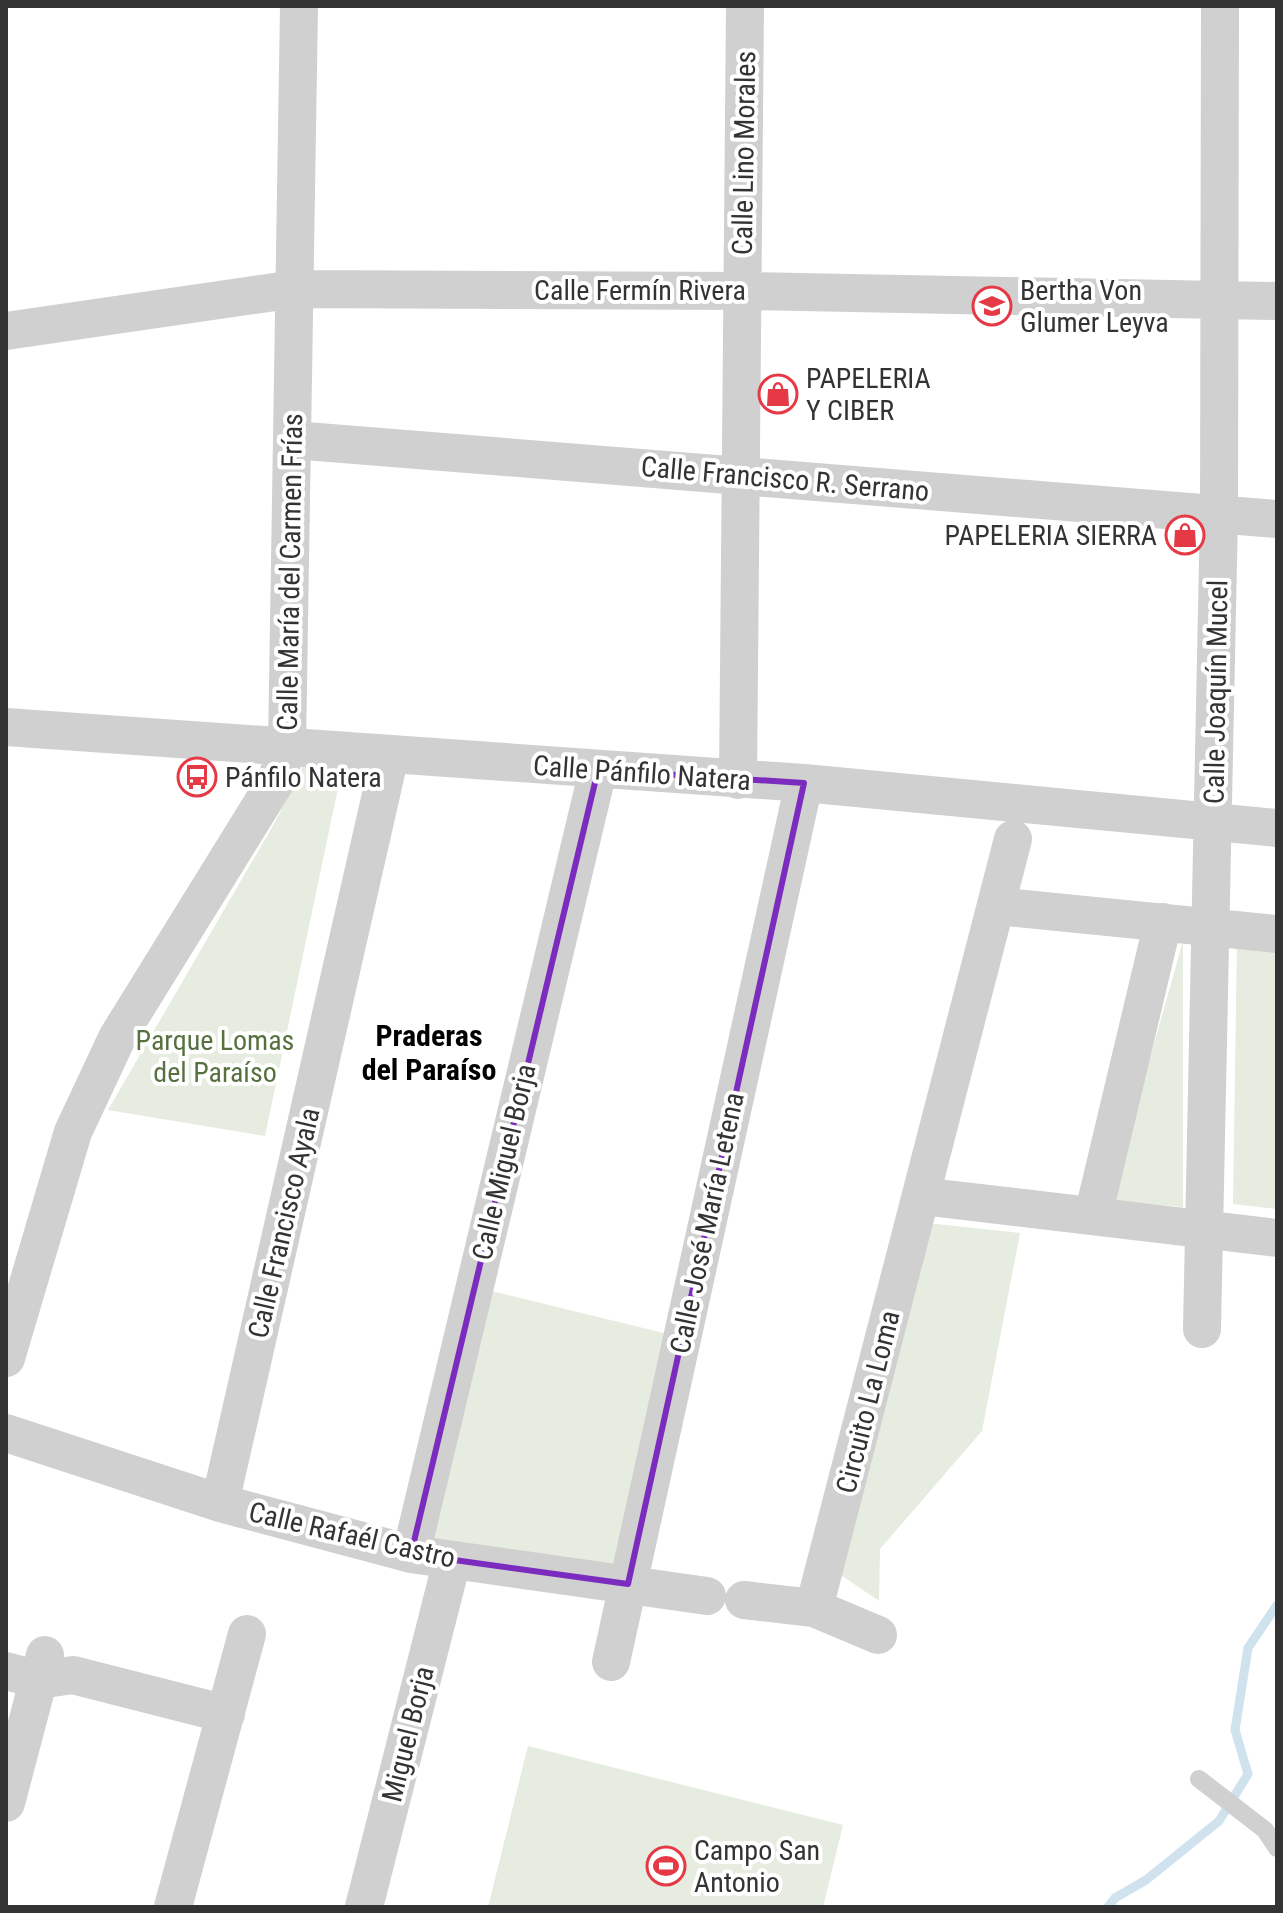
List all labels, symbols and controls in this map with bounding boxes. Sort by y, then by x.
street label: Calle Lino Morales [726,51,762,255]
street label: Calle Fermín Rivera [534,274,746,307]
place label: Bertha Von Glumer Leyva [1020,274,1169,339]
school or university icon: Bertha Von Glumer Leyva [971,285,1013,327]
place label: PAPELERIA Y CIBER [806,362,931,427]
shop icon: PAPELERIA Y CIBER [757,373,799,415]
street label: Calle María del Carmen Frías [271,413,309,731]
street label: Calle Francisco R. Serrano [640,450,930,508]
shop icon: PAPELERIA SIERRA [1164,514,1206,556]
place label: PAPELERIA SIERRA [945,519,1157,552]
street label: Calle Joaquín Mucel [1198,580,1234,804]
street label: Calle Pánfilo Natera [532,749,752,797]
bus stop icon: Pánfilo Natera [176,756,218,798]
place label: Pánfilo Natera [225,761,382,794]
district label: Praderas del Paraíso [362,1018,496,1087]
park label: Parque Lomas del Paraíso [136,1024,294,1089]
street label: Calle Miguel Borja [465,1061,543,1263]
street label: Calle José María Letena [663,1089,751,1357]
street label: Calle Francisco Ayala [241,1105,327,1341]
street label: Circuito La Loma [829,1307,907,1497]
street label: Calle Rafaél Castro [246,1495,458,1575]
street label: Miguel Borja [375,1663,441,1805]
place label: Campo San Antonio [694,1834,820,1899]
sports icon: Campo San Antonio [645,1845,687,1887]

